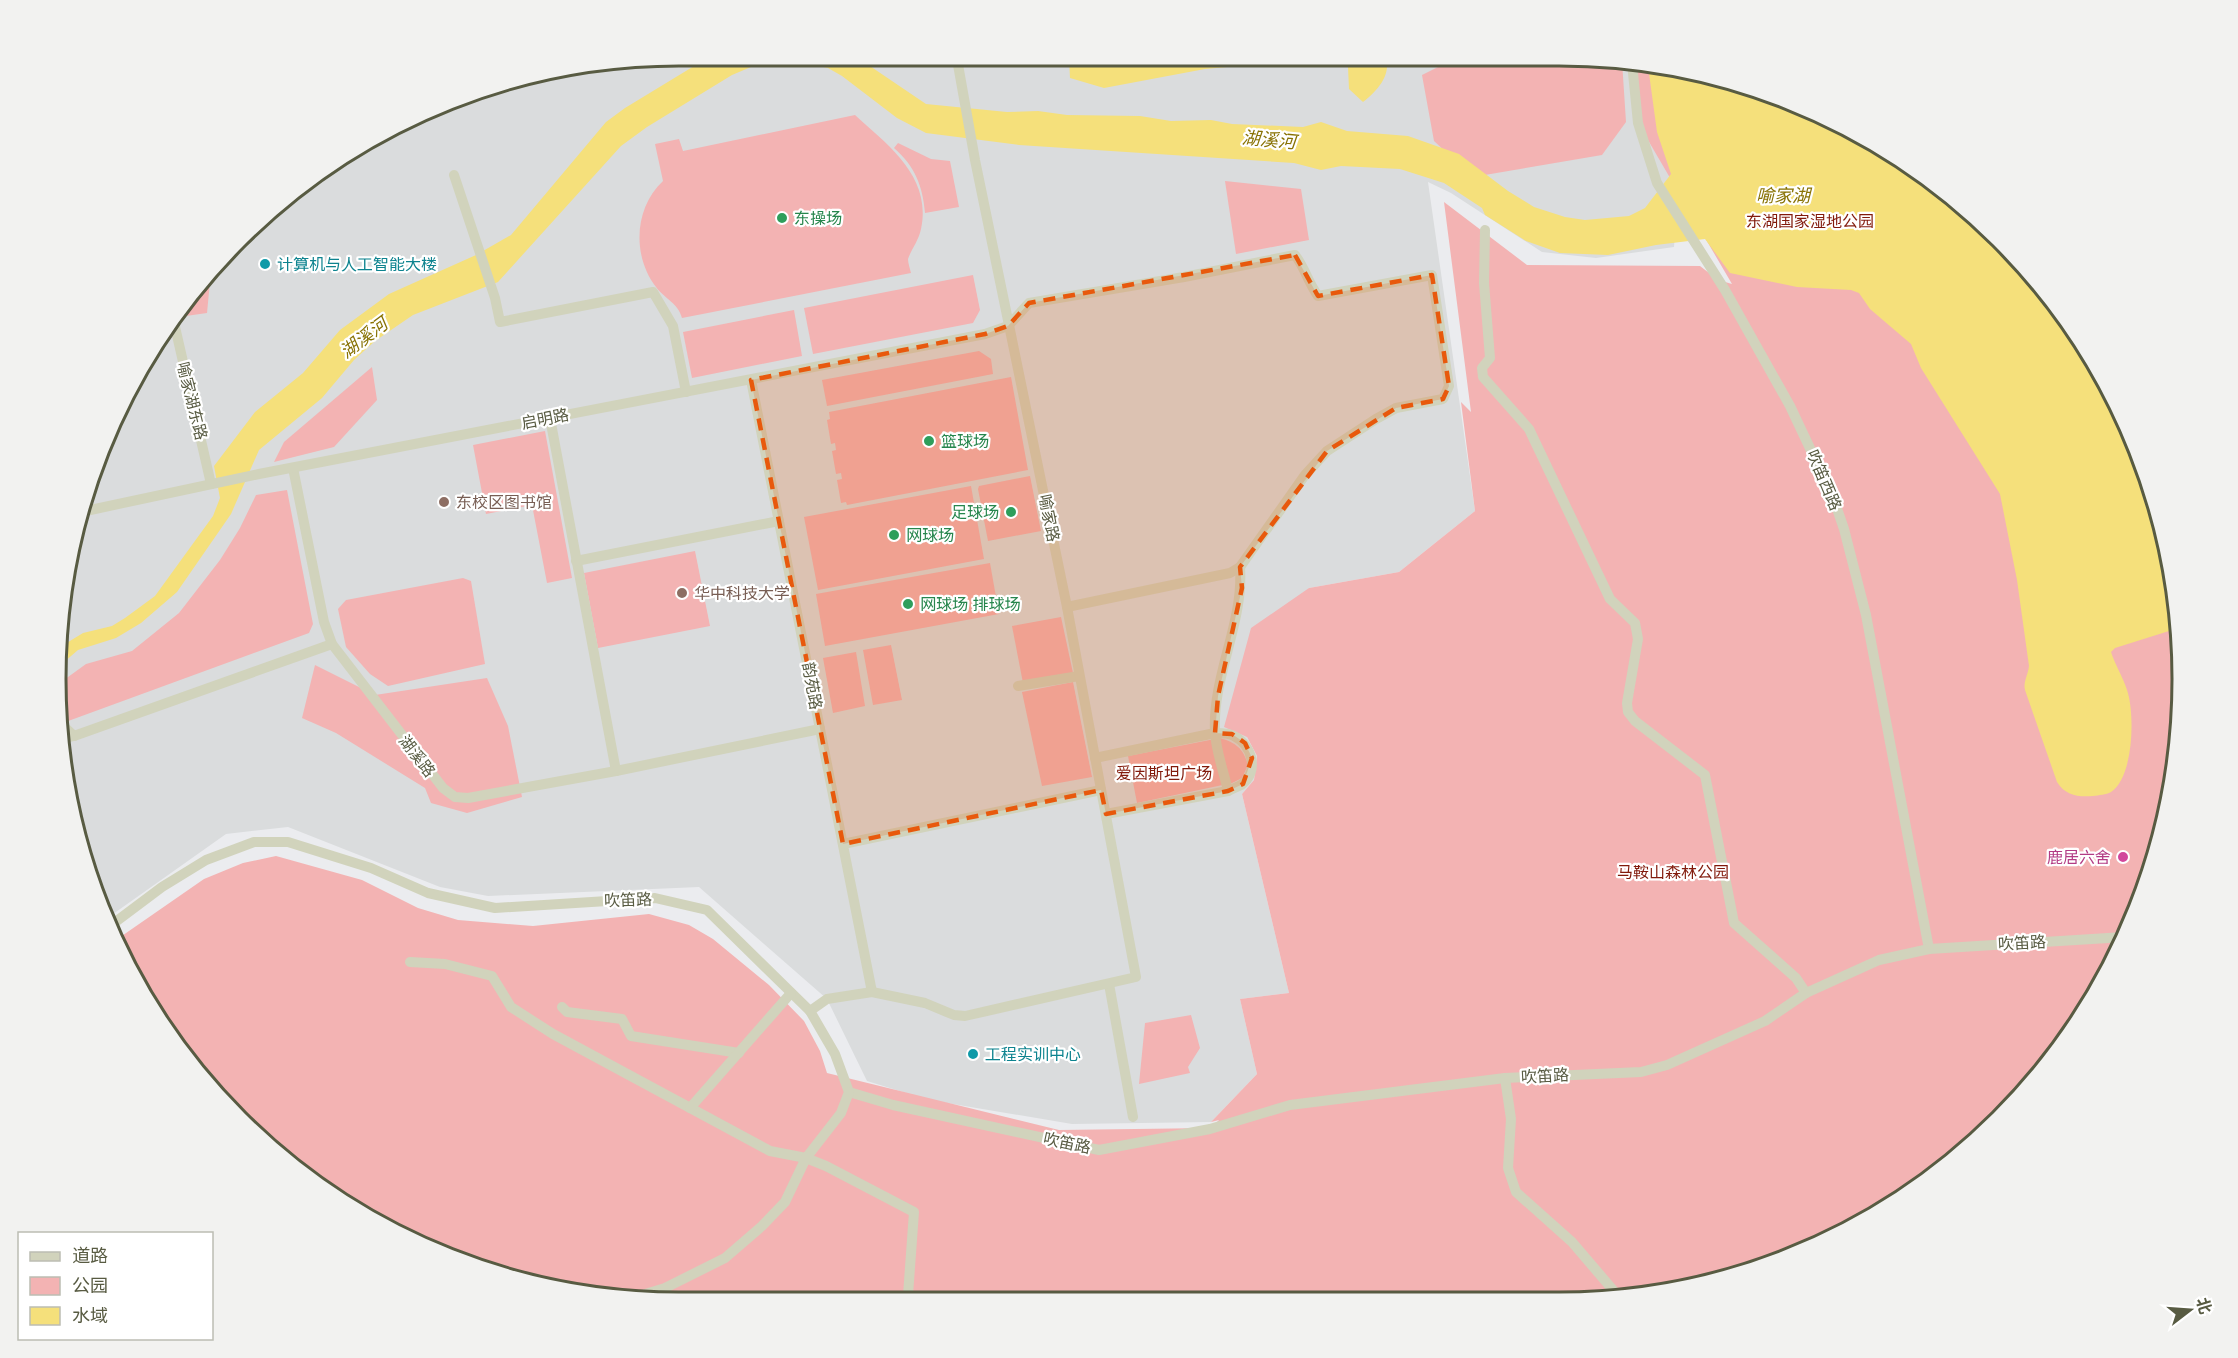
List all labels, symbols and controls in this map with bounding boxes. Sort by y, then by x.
water label: 湖溪河 [1241,128,1300,153]
water label: 喻家湖 [1756,186,1813,206]
place label: 东操场 [794,210,842,227]
marker: 东操场 [775,211,789,225]
park label: 东湖国家湿地公园 [1746,213,1874,230]
place label: 计算机与人工智能大楼 [277,256,437,273]
marker: 计算机与人工智能大楼 [258,257,272,271]
water label: 湖溪河 [336,312,394,362]
street label: 喻家湖东路 [174,360,210,442]
street label: 启明路 [520,406,570,432]
place label: 篮球场 [941,433,989,450]
marker: 篮球场 [922,434,936,448]
street label: 吹笛西路 [1804,447,1844,513]
street label: 喻家路 [1036,493,1062,543]
place label: 东校区图书馆 [456,494,552,511]
marker: 东校区图书馆 [437,495,451,509]
place label: 足球场 [951,504,999,521]
marker: 足球场 [1004,505,1018,519]
place label: 网球场 [906,527,954,544]
marker: 网球场 [887,528,901,542]
place label: 华中科技大学 [694,585,790,602]
marker: 华中科技大学 [675,586,689,600]
place label: 网球场 排球场 [920,596,1020,613]
marker: 网球场 排球场 [901,597,915,611]
street label: 韵苑路 [799,661,825,711]
street label: 湖溪路 [396,732,438,780]
park label: 爱因斯坦广场 [1116,765,1212,782]
place label: 鹿居六舍 [2047,849,2111,866]
marker: 鹿居六舍 [2116,850,2130,864]
park label: 马鞍山森林公园 [1617,864,1729,881]
street label: 吹笛路 [604,891,652,909]
street label: 吹笛路 [1998,933,2046,953]
place label: 工程实训中心 [985,1046,1081,1063]
marker: 工程实训中心 [966,1047,980,1061]
street label: 吹笛路 [1521,1066,1569,1086]
street label: 吹笛路 [1042,1130,1092,1156]
legend [18,1232,213,1340]
text: 道路 [72,1246,108,1266]
text: 公园 [72,1276,108,1296]
north arrow [2160,1280,2220,1340]
text: 北 [2193,1296,2214,1316]
text: 水域 [72,1306,108,1326]

